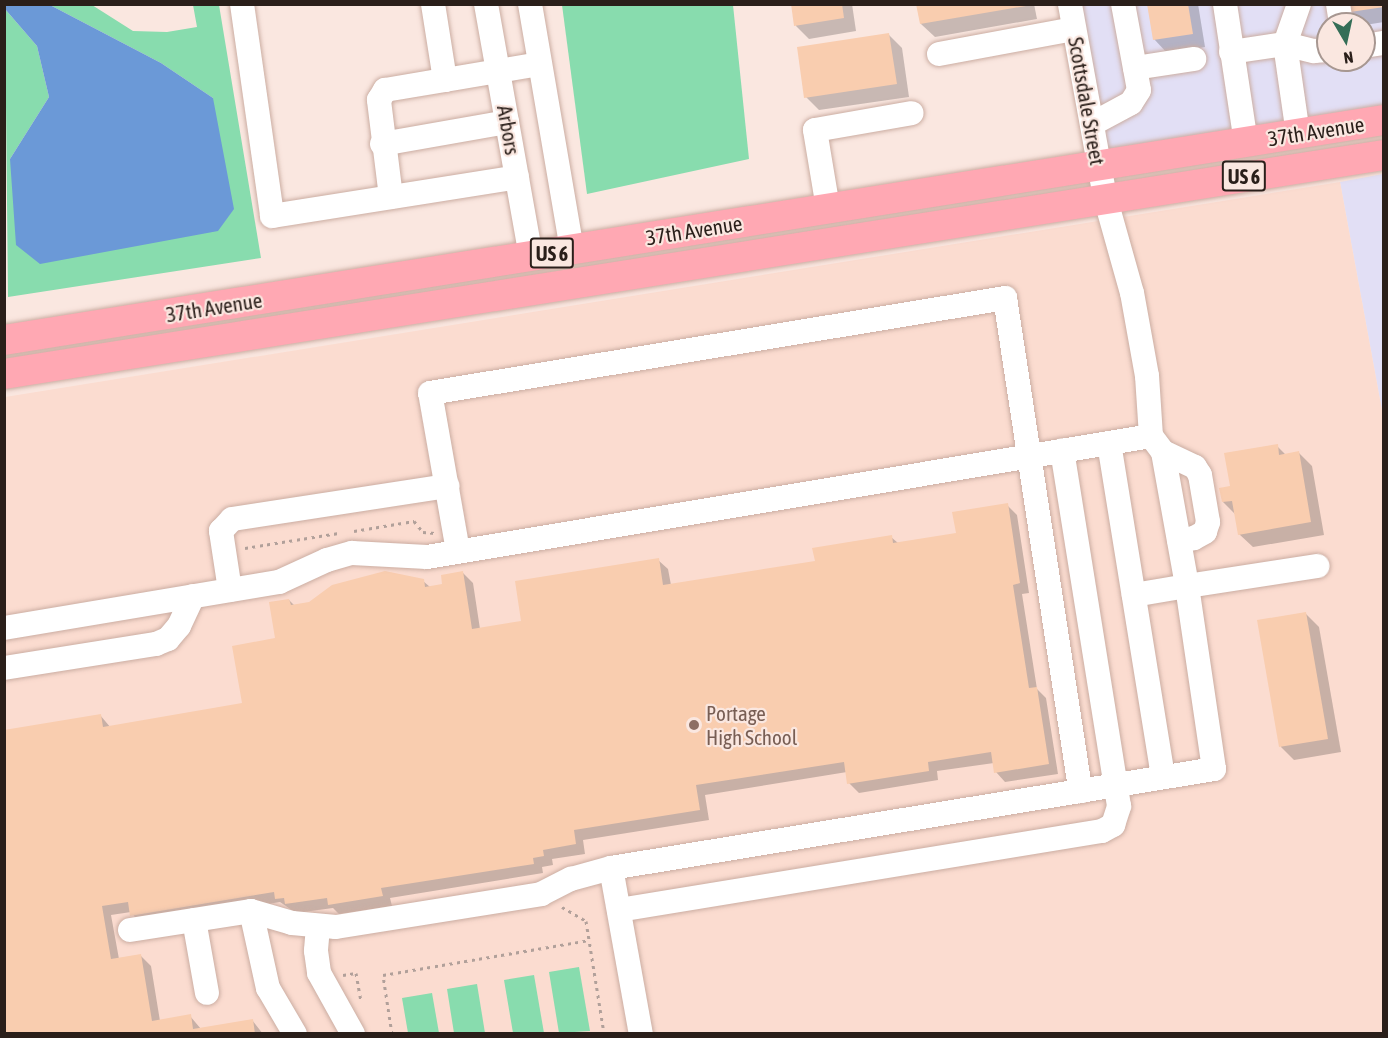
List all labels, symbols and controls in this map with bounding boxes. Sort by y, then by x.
north arrow [1316,12,1376,72]
street label: Scottsdale Street [1063,35,1111,167]
text: N [1342,48,1355,67]
street label: Arbors [492,103,526,157]
street label: 37th Avenue [1266,111,1366,151]
road number: US 6 [1222,159,1266,193]
street label: 37th Avenue [644,210,744,250]
road number: US 6 [530,236,574,270]
street label: 37th Avenue [164,287,264,327]
place label: Portage High School [706,700,797,750]
marker: Portage High School [687,718,701,732]

